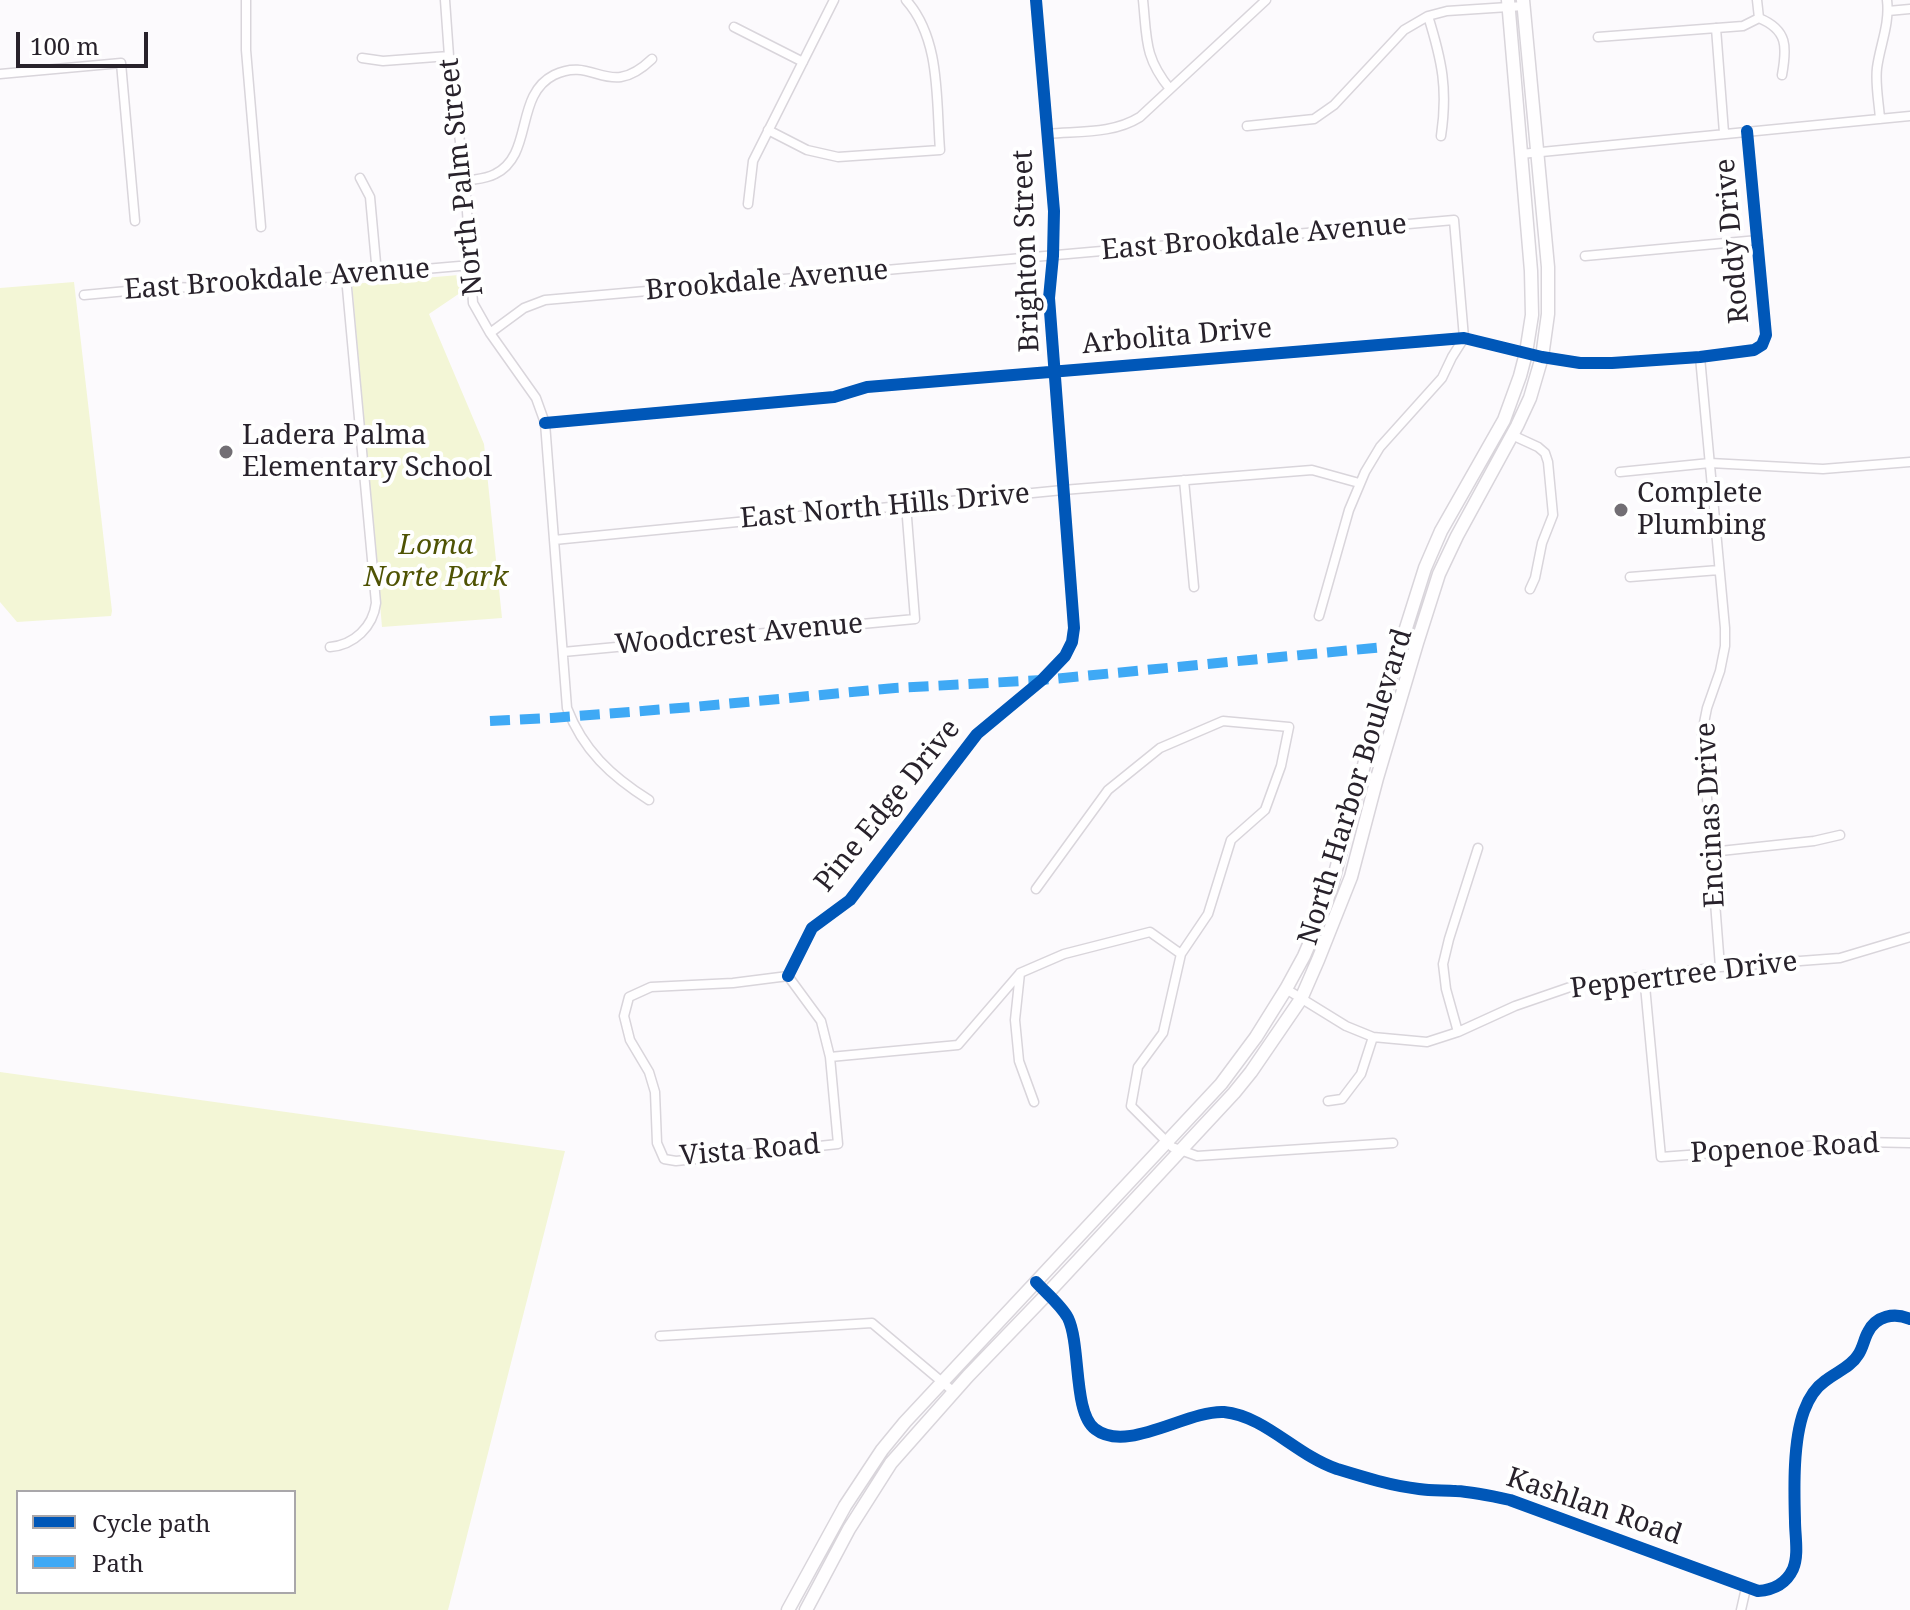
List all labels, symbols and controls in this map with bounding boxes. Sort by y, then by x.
scale bar [20,16,152,66]
text: 100 m [30,29,99,62]
street label: North Palm Street [433,56,491,298]
street label: Brighton Street [1007,149,1047,353]
street label: Roddy Drive [1709,157,1757,325]
street label: East Brookdale Avenue [1100,208,1408,268]
street label: East Brookdale Avenue [123,253,431,307]
street label: Brookdale Avenue [644,254,890,308]
street label: Arbolita Drive [1081,312,1273,362]
place label: Ladera Palma Elementary School [242,419,492,485]
marker: Ladera Palma Elementary School [217,443,235,461]
place label: Complete Plumbing [1637,477,1766,543]
street label: East North Hills Drive [739,478,1031,536]
marker: Complete Plumbing [1612,501,1630,519]
park label: Loma Norte Park [364,529,508,595]
street label: Woodcrest Avenue [614,607,864,663]
street label: North Harbor Boulevard [1292,625,1420,949]
street label: Pine Edge Drive [808,713,968,899]
street label: Encinas Drive [1689,721,1733,909]
street label: Peppertree Drive [1569,945,1799,1007]
street label: Popenoe Road [1690,1127,1880,1171]
street label: Vista Road [678,1128,822,1174]
street label: Kashlan Road [1502,1461,1686,1553]
legend [16,1490,296,1594]
text: Cycle path [92,1506,211,1539]
text: Path [92,1546,144,1579]

